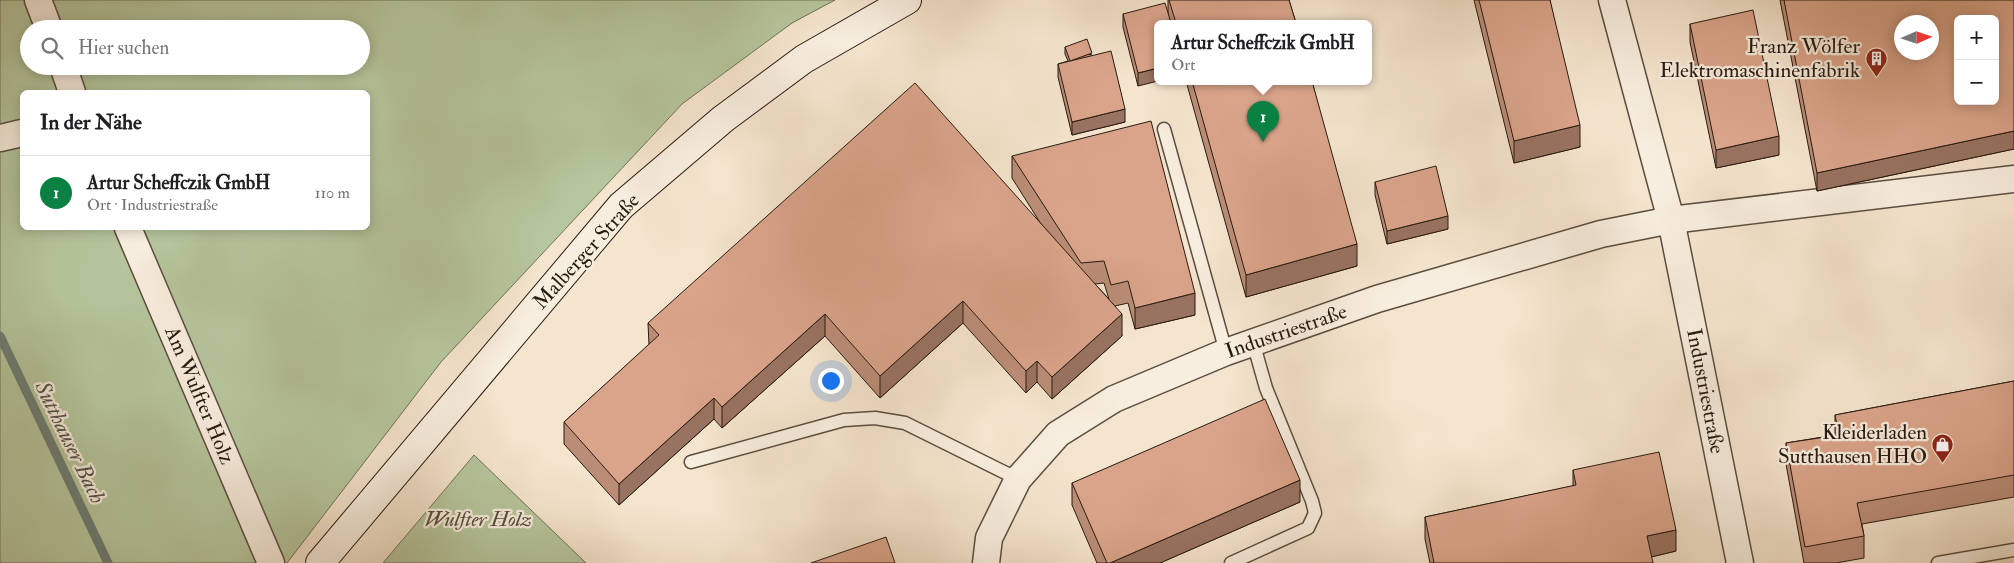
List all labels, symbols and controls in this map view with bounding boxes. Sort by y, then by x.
north arrow [1894,15,1939,60]
map controls [1954,15,1999,105]
button: + [1954,15,1999,60]
search box [20,20,370,75]
popup [1154,20,1372,85]
text: Artur Scheffczik GmbH [1171,31,1355,55]
place label: Franz Wölfer Elektromaschinenfabrik [1660,33,1860,84]
icon: search [38,34,66,62]
text: Hier suchen [78,36,169,60]
building icon: Franz Wölfer Elektromaschinenfabrik [1864,46,1888,77]
text: Ort [1171,55,1195,75]
button: − [1954,60,1999,105]
pin: 1 [1247,101,1279,142]
text: In der Nähe [40,109,142,136]
text: Artur Scheffczik GmbH [87,171,270,195]
text: 1 [53,183,59,203]
text: 110 m [315,183,350,203]
street label: Malberger Straße [527,187,646,315]
text: Ort · Industriestraße [87,195,218,215]
street label: Industriestraße [1222,298,1351,365]
street label: Am Wulfter Holz [158,321,241,468]
street label: Industriestraße [1680,326,1731,456]
your location [818,368,844,394]
water label: Sutthauser Bach [28,376,112,508]
place label: Kleiderladen Sutthausen HHO [1778,419,1927,470]
shop icon: Kleiderladen Sutthausen HHO [1931,432,1955,463]
park label: Wulfter Holz [424,506,532,533]

